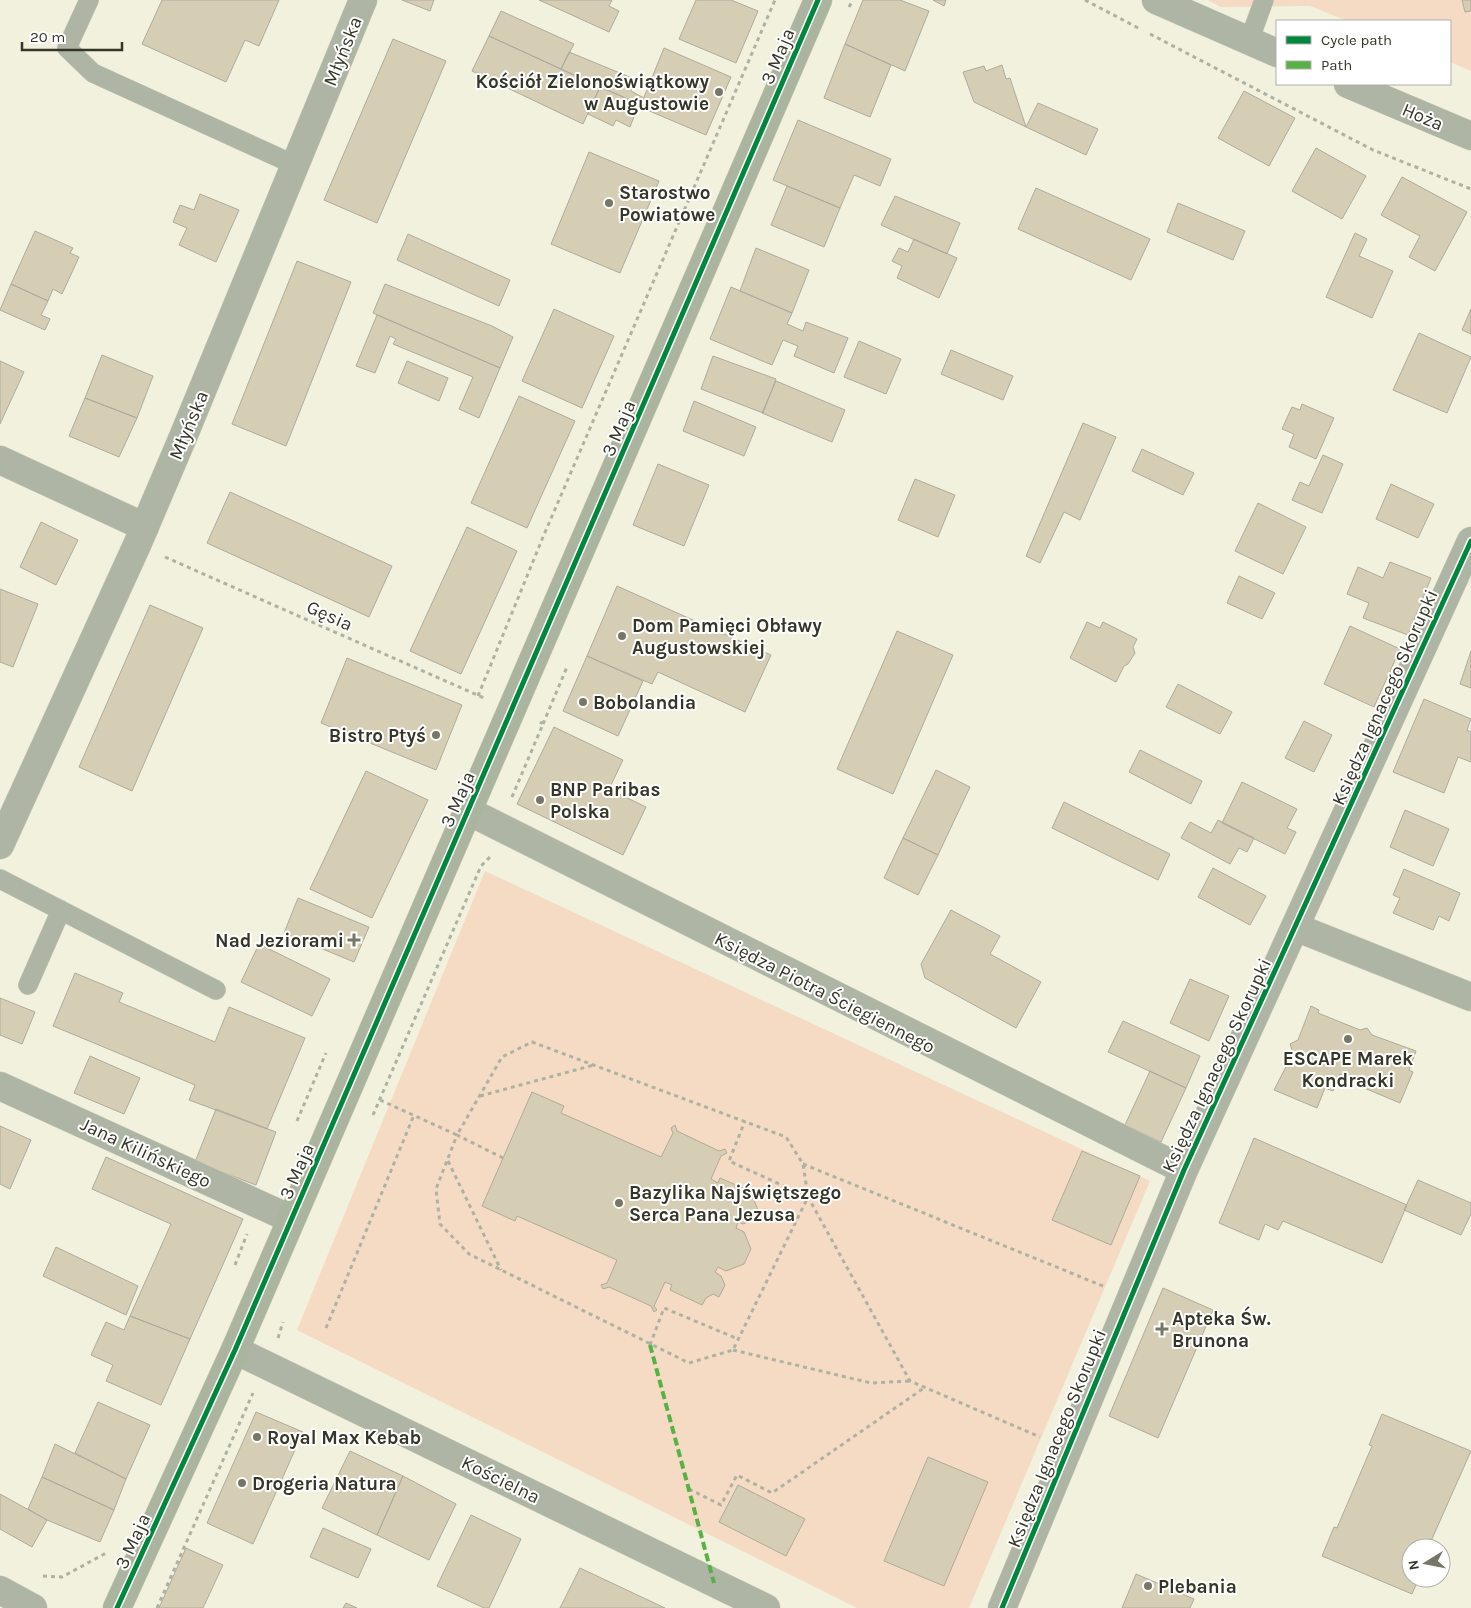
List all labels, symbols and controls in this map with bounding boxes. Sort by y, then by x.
street label: Młyńska [319,13,367,89]
scale bar [22,20,122,52]
legend [1276,20,1451,85]
street label: 3 Maja [756,25,800,88]
text: 20 m [30,28,65,46]
text: Cycle path [1321,31,1392,49]
text: Path [1321,56,1352,74]
place label: Kościół Zielonoświątkowy w Augustowie [476,71,709,115]
marker: Kościół Zielonoświątkowy w Augustowie [713,86,725,98]
street label: Hoża [1399,98,1446,135]
place label: Starostwo Powiatowe [619,182,715,226]
marker: Starostwo Powiatowe [603,197,615,209]
street label: Młyńska [165,388,213,463]
street label: 3 Maja [597,397,641,460]
street label: Księdza Ignacego Skorupki [1327,586,1443,809]
street label: Gęsia [303,596,356,636]
place label: Dom Pamięci Obławy Augustowskiej [632,615,822,659]
marker: Dom Pamięci Obławy Augustowskiej [616,630,628,642]
place label: Bobolandia [593,692,696,714]
marker: Bobolandia [577,696,589,708]
place label: Bistro Ptyś [329,725,426,747]
marker: Bistro Ptyś [430,729,442,741]
street label: 3 Maja [436,768,480,831]
place label: BNP Paribas Polska [550,779,660,823]
marker: BNP Paribas Polska [534,794,546,806]
street label: Księdza Piotra Ściegiennego [711,927,939,1058]
place label: Nad Jeziorami [215,930,344,952]
marker: Nad Jeziorami [348,934,360,946]
street label: Księdza Ignacego Skorupki [1158,955,1276,1176]
marker: ESCAPE Marek Kondracki [1342,1033,1354,1045]
place label: ESCAPE Marek Kondracki [1283,1048,1413,1092]
street label: Jana Kilińskiego [77,1113,214,1193]
street label: 3 Maja [275,1140,319,1203]
place label: Bazylika Najświętszego Serca Pana Jezusa [629,1182,841,1226]
marker: Bazylika Najświętszego Serca Pana Jezusa [613,1197,625,1209]
place label: Apteka Św. Brunona [1172,1306,1271,1352]
marker: Apteka Św. Brunona [1156,1323,1168,1335]
street label: Księdza Ignacego Skorupki [1003,1326,1111,1551]
place label: Royal Max Kebab [267,1427,421,1449]
marker: Royal Max Kebab [251,1431,263,1443]
street label: Kościelna [458,1452,543,1508]
place label: Drogeria Natura [252,1473,397,1495]
marker: Drogeria Natura [236,1477,248,1489]
street label: 3 Maja [111,1510,155,1573]
north arrow [1401,1538,1451,1588]
text: N [1404,1559,1423,1572]
place label: Plebania [1158,1576,1237,1598]
marker: Plebania [1142,1580,1154,1592]

